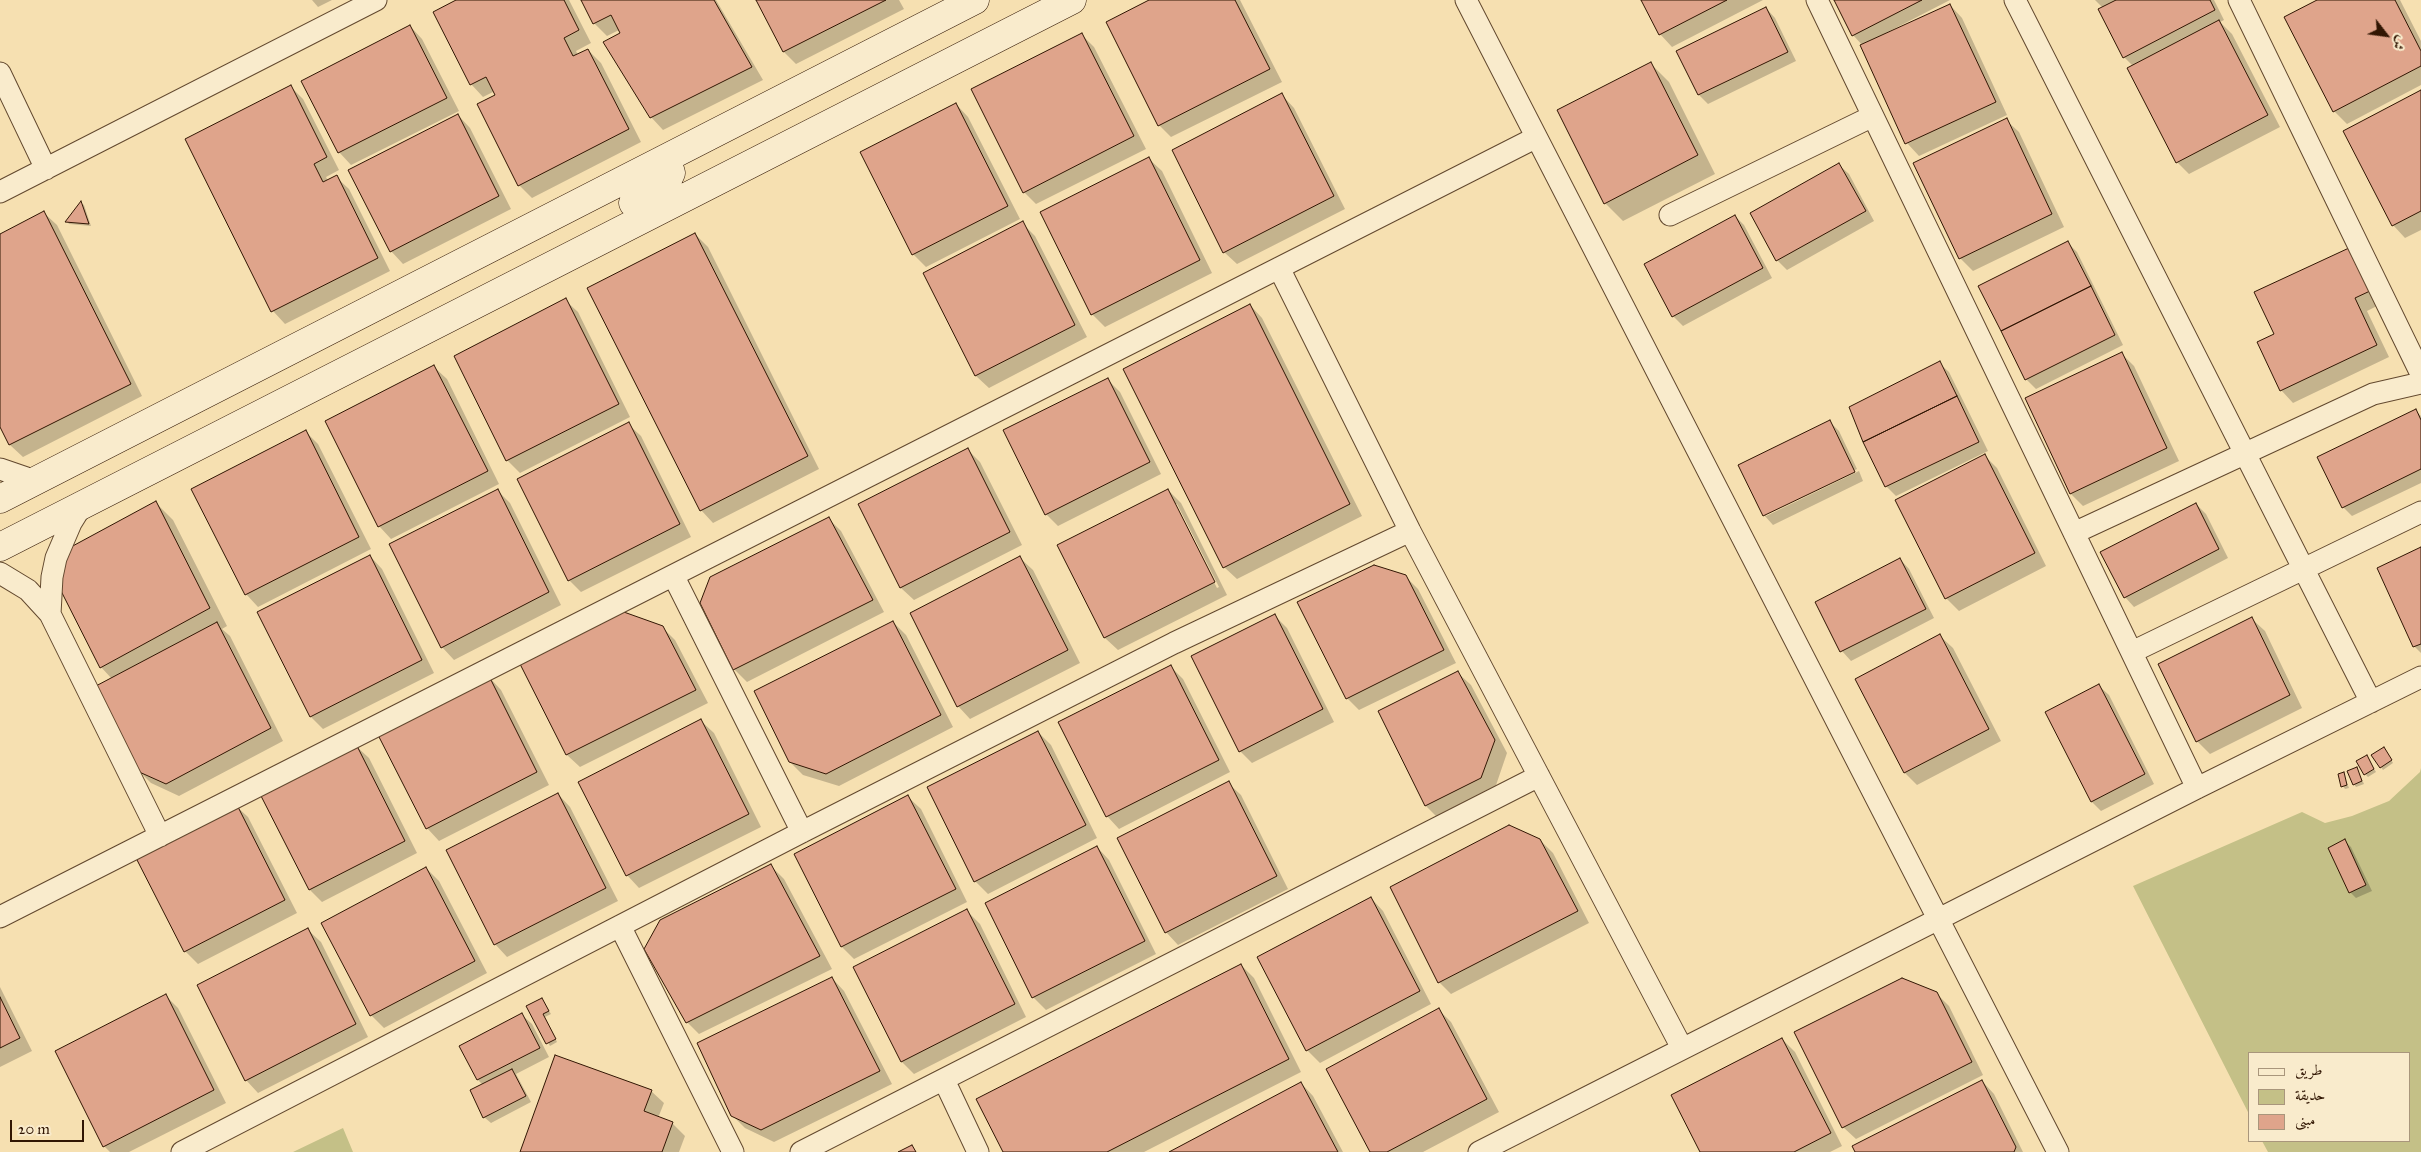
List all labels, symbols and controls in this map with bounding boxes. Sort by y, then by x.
north arrow [2361,10,2411,60]
text: ش [2389,32,2410,53]
legend [2248,1052,2411,1142]
text: طريق [2295,1061,2322,1079]
text: حديقة [2295,1086,2325,1104]
scale bar [12,1110,86,1142]
text: مبنى [2295,1111,2315,1129]
text: 20 m [18,1120,50,1138]

